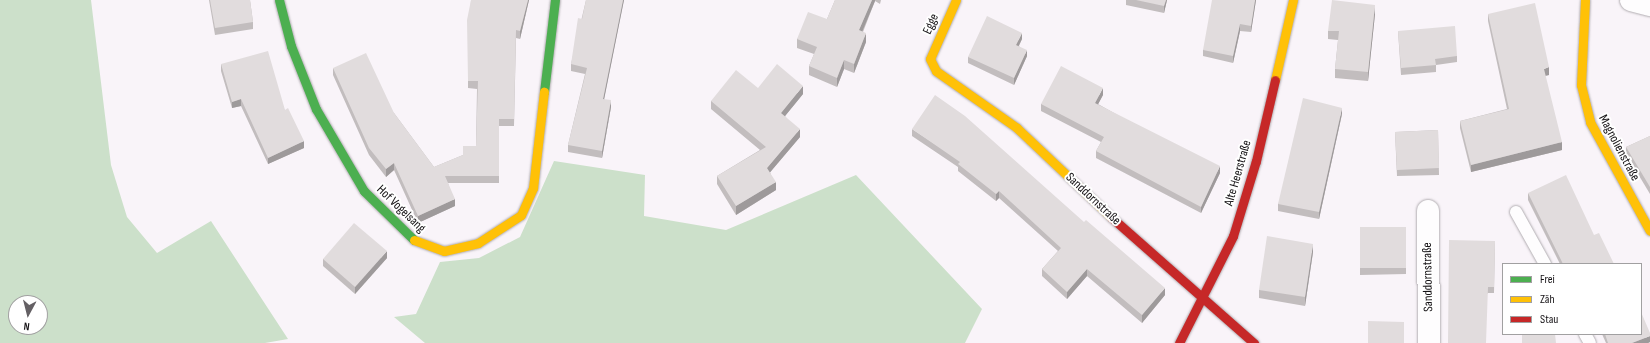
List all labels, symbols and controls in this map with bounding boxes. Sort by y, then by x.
street label: Egge [920,11,942,37]
street label: Magnolienstraße [1595,112,1643,184]
street label: Alte Heerstraße [1221,138,1255,208]
street label: Sanddornstraße [1062,170,1124,228]
street label: Hof Vogelsang [373,182,429,236]
street label: Sanddornstraße [1420,242,1436,312]
legend [1502,263,1642,335]
text: Frei [1540,272,1555,287]
text: Zäh [1540,292,1555,307]
north arrow [8,295,48,335]
text: Stau [1540,312,1558,327]
text: N [23,320,30,333]

